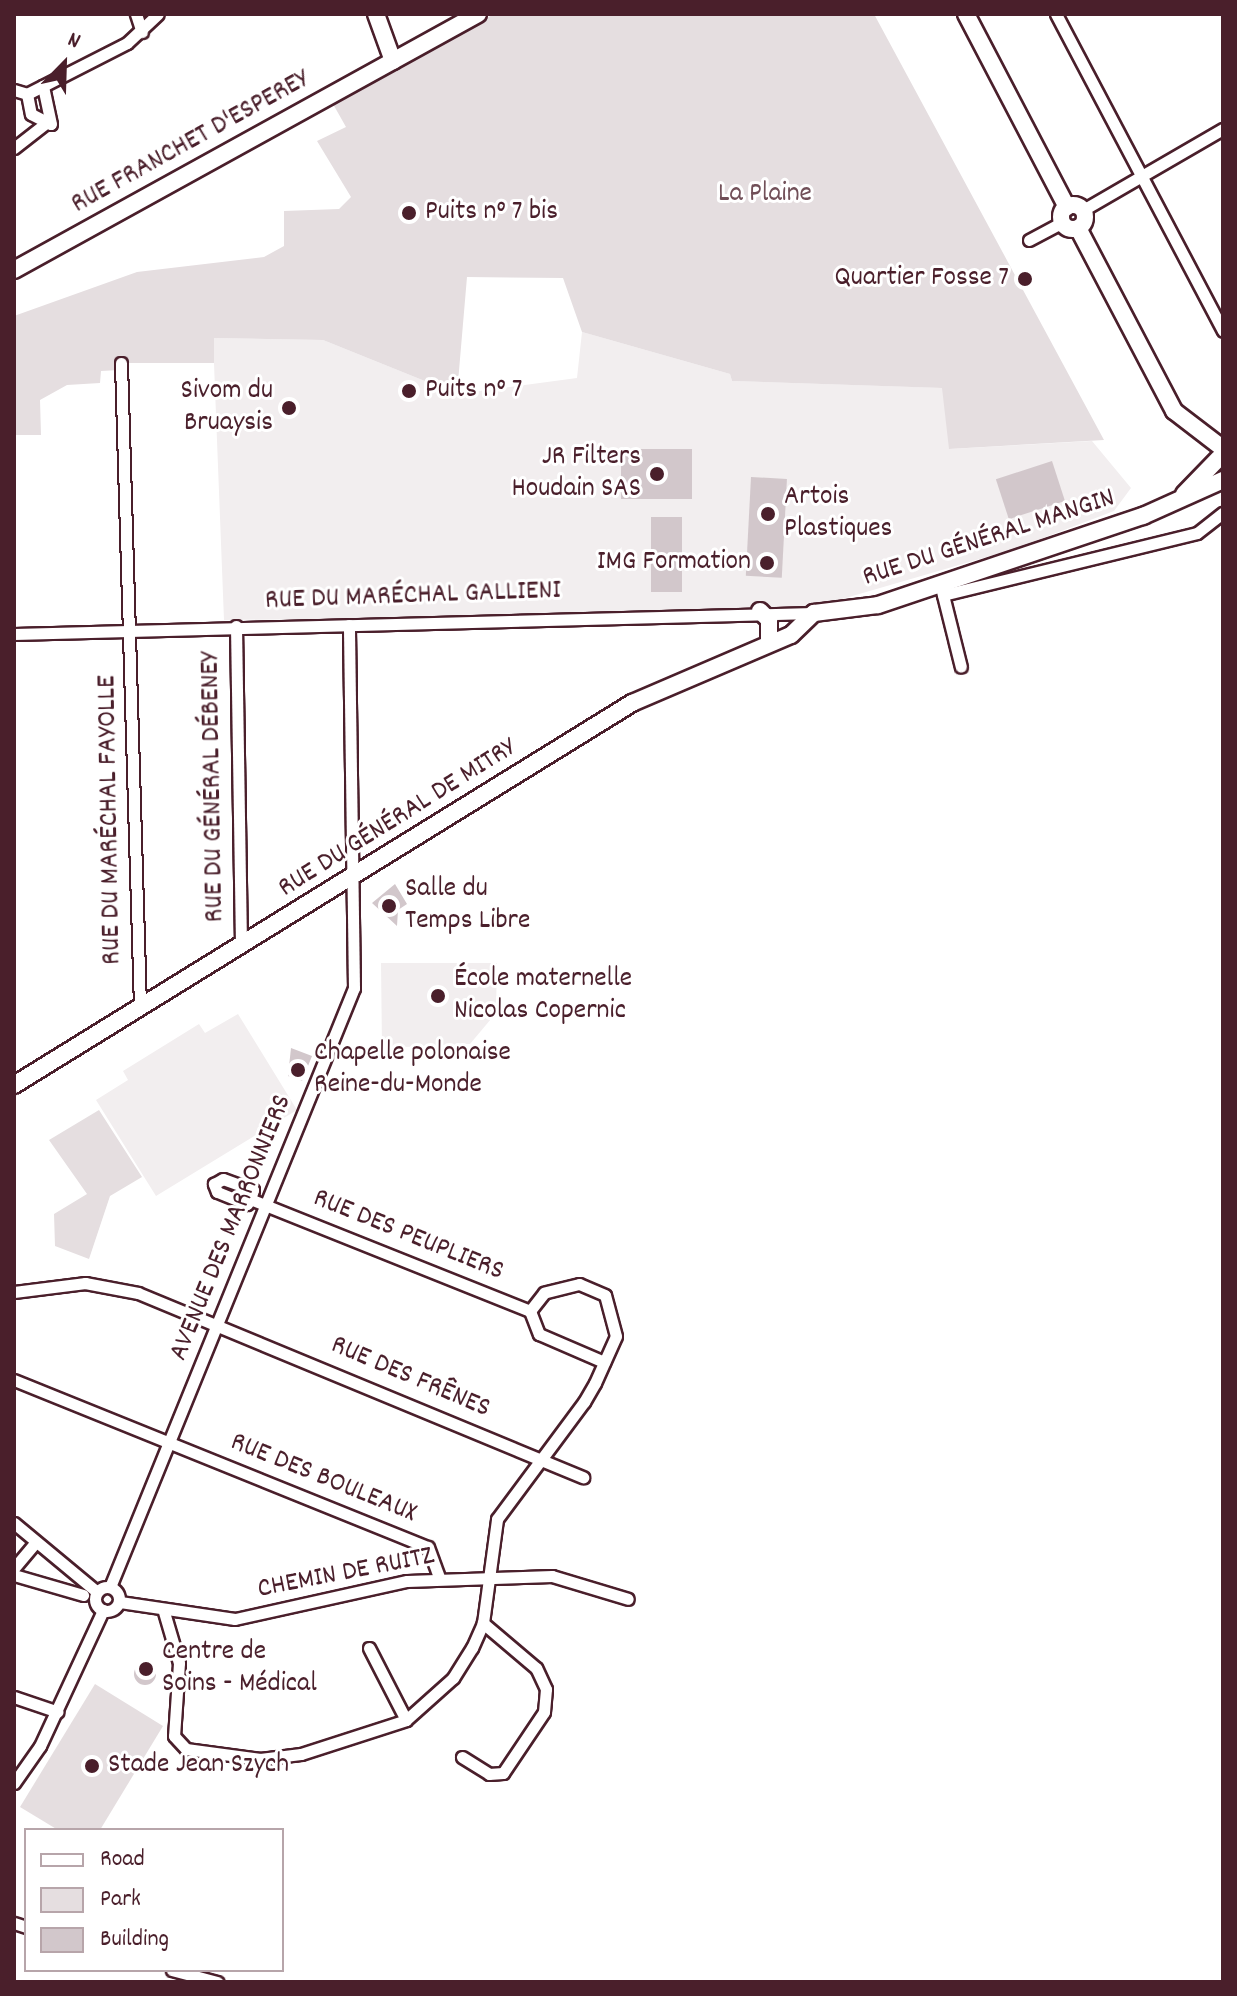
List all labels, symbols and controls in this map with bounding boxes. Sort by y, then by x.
north arrow [24,24,104,104]
text: N [63,25,85,58]
street label: RUE FRANCHET D'ESPEREY [66,64,316,222]
park label: La Plaine [718,178,812,212]
place label: Puits n° 7 bis [425,196,558,230]
marker: Puits n° 7 bis [400,204,418,222]
place label: Quartier Fosse 7 [835,262,1009,296]
marker: Quartier Fosse 7 [1016,270,1034,288]
place label: Puits n° 7 [425,374,522,408]
place label: Sivom du Bruaysis [181,375,273,441]
marker: Puits n° 7 [400,382,418,400]
marker: Sivom du Bruaysis [280,399,298,417]
place label: JR Filters Houdain SAS [511,441,641,507]
marker: JR Filters Houdain SAS [648,465,666,483]
place label: Artois Plastiques [784,481,892,547]
street label: RUE DU GÉNÉRAL MANGIN [859,482,1119,596]
marker: Artois Plastiques [759,505,777,523]
place label: IMG Formation [597,546,751,580]
marker: IMG Formation [758,554,776,572]
street label: RUE DU MARÉCHAL GALLIENI [264,575,562,619]
street label: RUE DU GÉNÉRAL DÉBENEY [195,651,233,923]
street label: RUE DU MARÉCHAL FAYOLLE [92,675,130,965]
street label: RUE DU GÉNÉRAL DE MITRY [273,732,523,906]
place label: Salle du Temps Libre [405,873,530,939]
marker: Salle du Temps Libre [380,897,398,915]
place label: École maternelle Nicolas Copernic [454,963,632,1029]
marker: École maternelle Nicolas Copernic [429,987,447,1005]
place label: Chapelle polonaise Reine-du-Monde [314,1037,511,1103]
marker: Chapelle polonaise Reine-du-Monde [289,1061,307,1079]
street label: AVENUE DES MARRONNIERS [163,1090,301,1366]
street label: RUE DES PEUPLIERS [308,1182,508,1290]
street label: RUE DES FRÊNES [325,1329,495,1427]
street label: RUE DES BOULEAUX [225,1426,421,1532]
street label: CHEMIN DE RUITZ [255,1540,437,1608]
place label: Centre de Soins - Médical [162,1636,317,1702]
marker: Centre de Soins - Médical [137,1660,155,1678]
place label: Stade Jean Szych [108,1749,289,1783]
marker: Stade Jean Szych [83,1757,101,1775]
legend [24,1828,284,1972]
text: Road [100,1843,145,1877]
text: Park [100,1883,141,1917]
text: Building [100,1923,169,1957]

